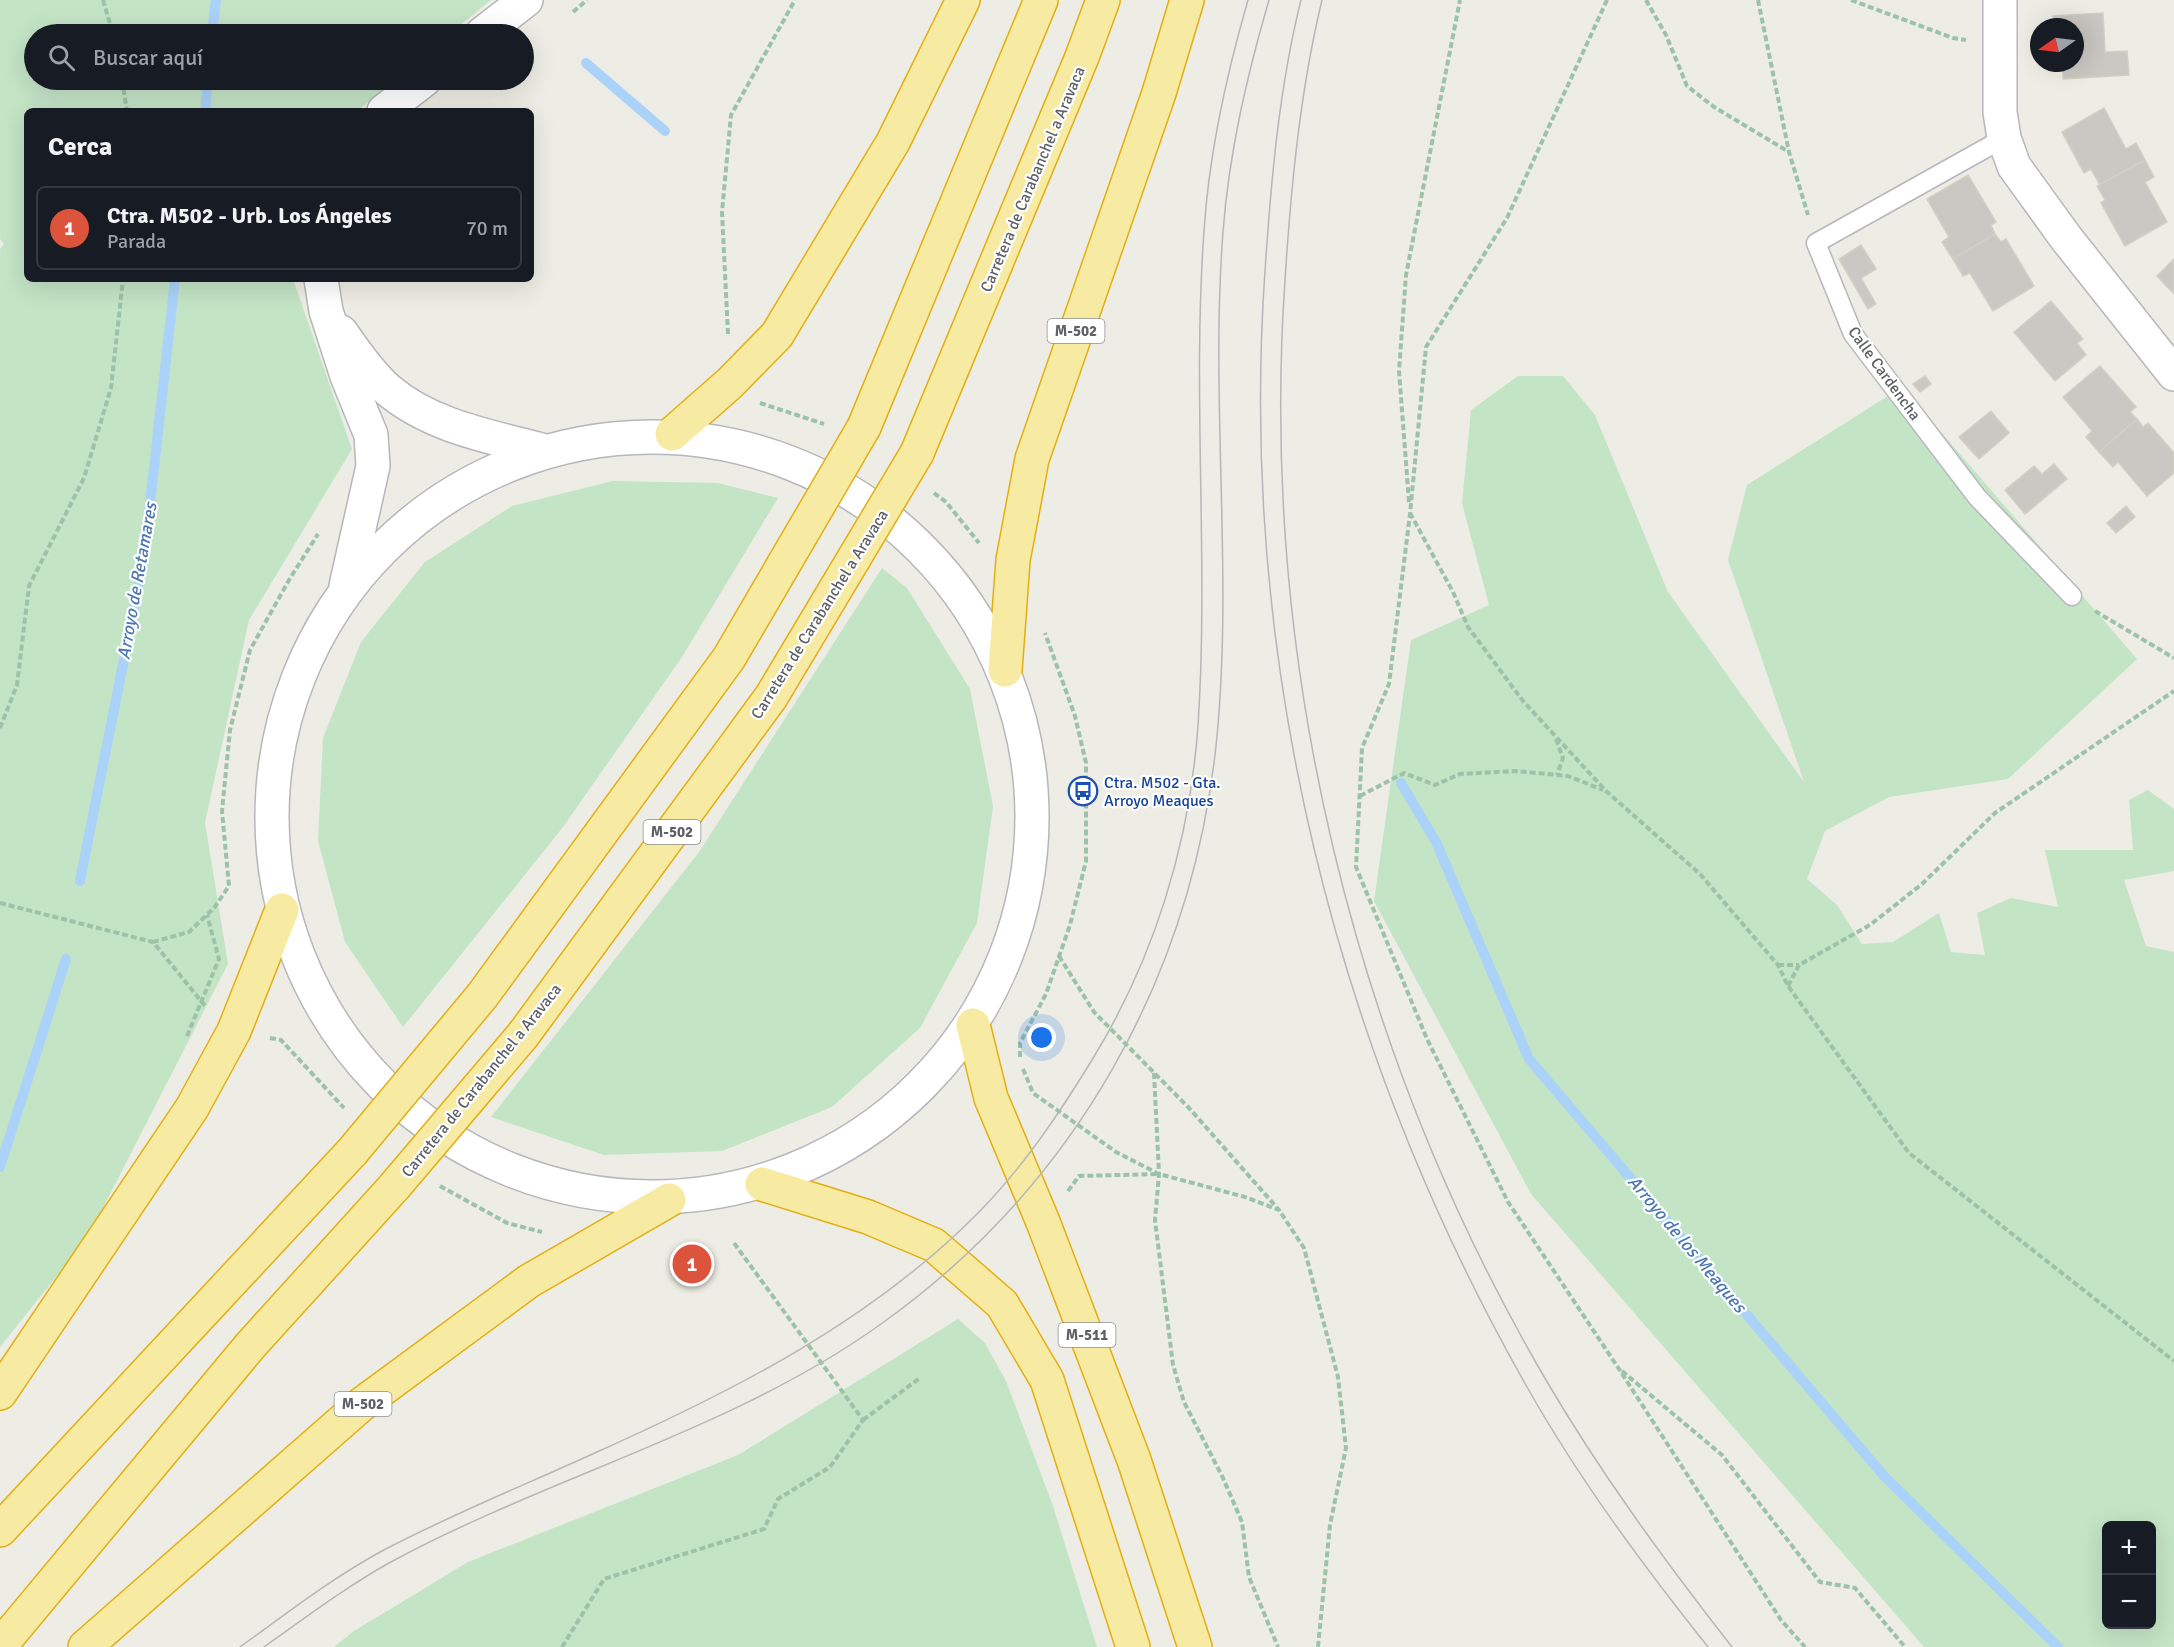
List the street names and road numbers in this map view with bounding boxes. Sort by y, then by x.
street label: Carretera de Carabanchel a Aravaca [976,63,1090,295]
road number: M-502 [1048,319,1104,343]
street label: Calle Cardencha [1843,323,1925,424]
street label: Carretera de Carabanchel a Aravaca [747,506,893,723]
road number: M-502 [644,820,700,844]
street label: Carretera de Carabanchel a Aravaca [397,980,566,1181]
road number: M-511 [1058,1323,1116,1347]
road number: M-502 [334,1392,392,1416]

